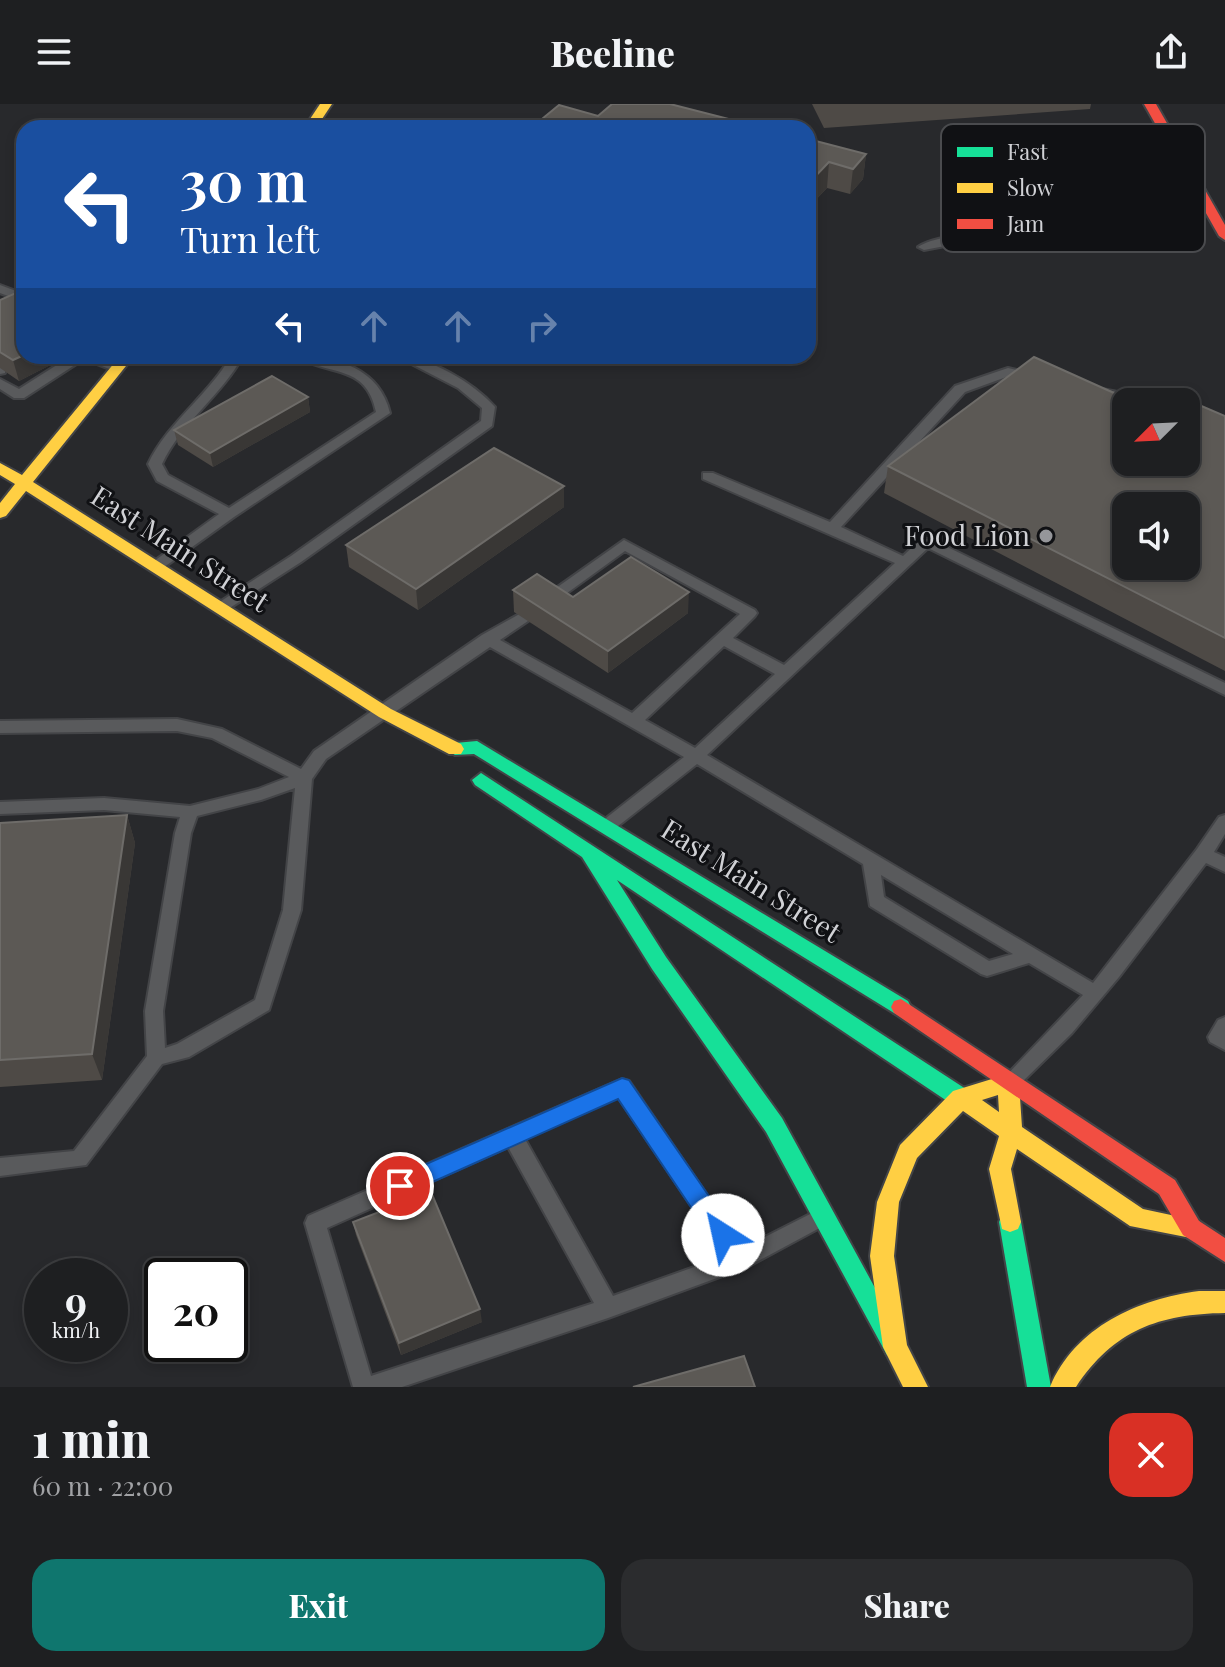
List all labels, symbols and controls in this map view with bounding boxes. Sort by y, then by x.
text: Beeline [550,28,675,76]
icon: menu [32,30,76,74]
icon: share [1149,30,1193,74]
legend [941,124,1205,252]
text: Fast [1007,136,1049,166]
text: 30 m [180,142,307,217]
icon: left [48,152,152,256]
text: Slow [1007,172,1054,202]
text: Jam [1006,208,1045,238]
text: Turn left [180,214,319,262]
icon: left [268,304,312,348]
icon: ahead [352,304,396,348]
icon: ahead [436,304,480,348]
icon: right [520,304,564,348]
north arrow [1112,388,1200,476]
map controls [1112,388,1200,580]
street label: East Main Street [85,476,278,620]
button: sound [1112,492,1200,580]
place label: Food Lion [904,516,1030,553]
marker: Food Lion [1037,527,1055,545]
street label: East Main Street [655,810,850,950]
pin [366,1152,434,1220]
icon: arrive [378,1164,422,1208]
position arrow [681,1193,765,1277]
speed limit sign: 20 [144,1258,248,1362]
text: 9 [65,1273,87,1326]
text: km/h [52,1316,100,1343]
text: 1 min [32,1406,150,1470]
button: close [1109,1413,1193,1497]
text: 60 m · 22:00 [32,1468,173,1503]
button: Exit [32,1559,605,1651]
button: Share [621,1559,1193,1651]

